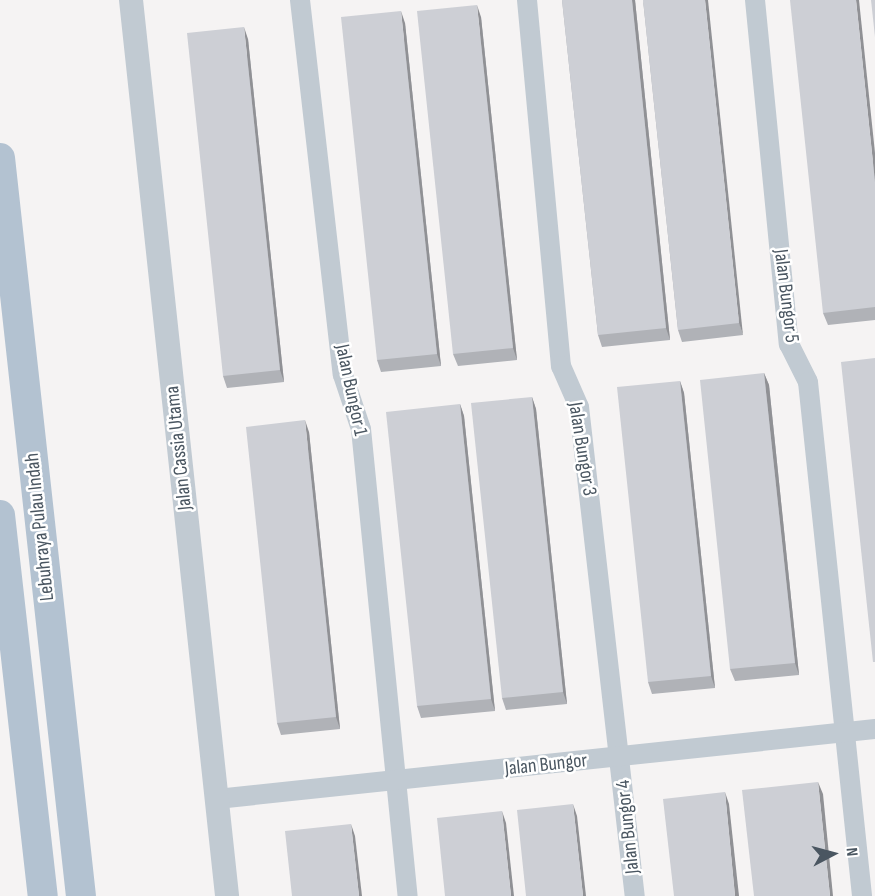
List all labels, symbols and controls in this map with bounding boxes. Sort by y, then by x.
street label: Jalan Bungor 5 [768,248,804,344]
street label: Jalan Bungor 1 [330,342,372,438]
street label: Jalan Cassia Utama [161,385,197,511]
street label: Jalan Bungor 3 [563,401,601,497]
street label: Lebuhraya Pulau Indah [20,452,60,602]
street label: Jalan Bungor [504,749,588,781]
street label: Jalan Bungor 4 [611,779,645,875]
north arrow [803,824,863,884]
text: N [842,847,861,857]

